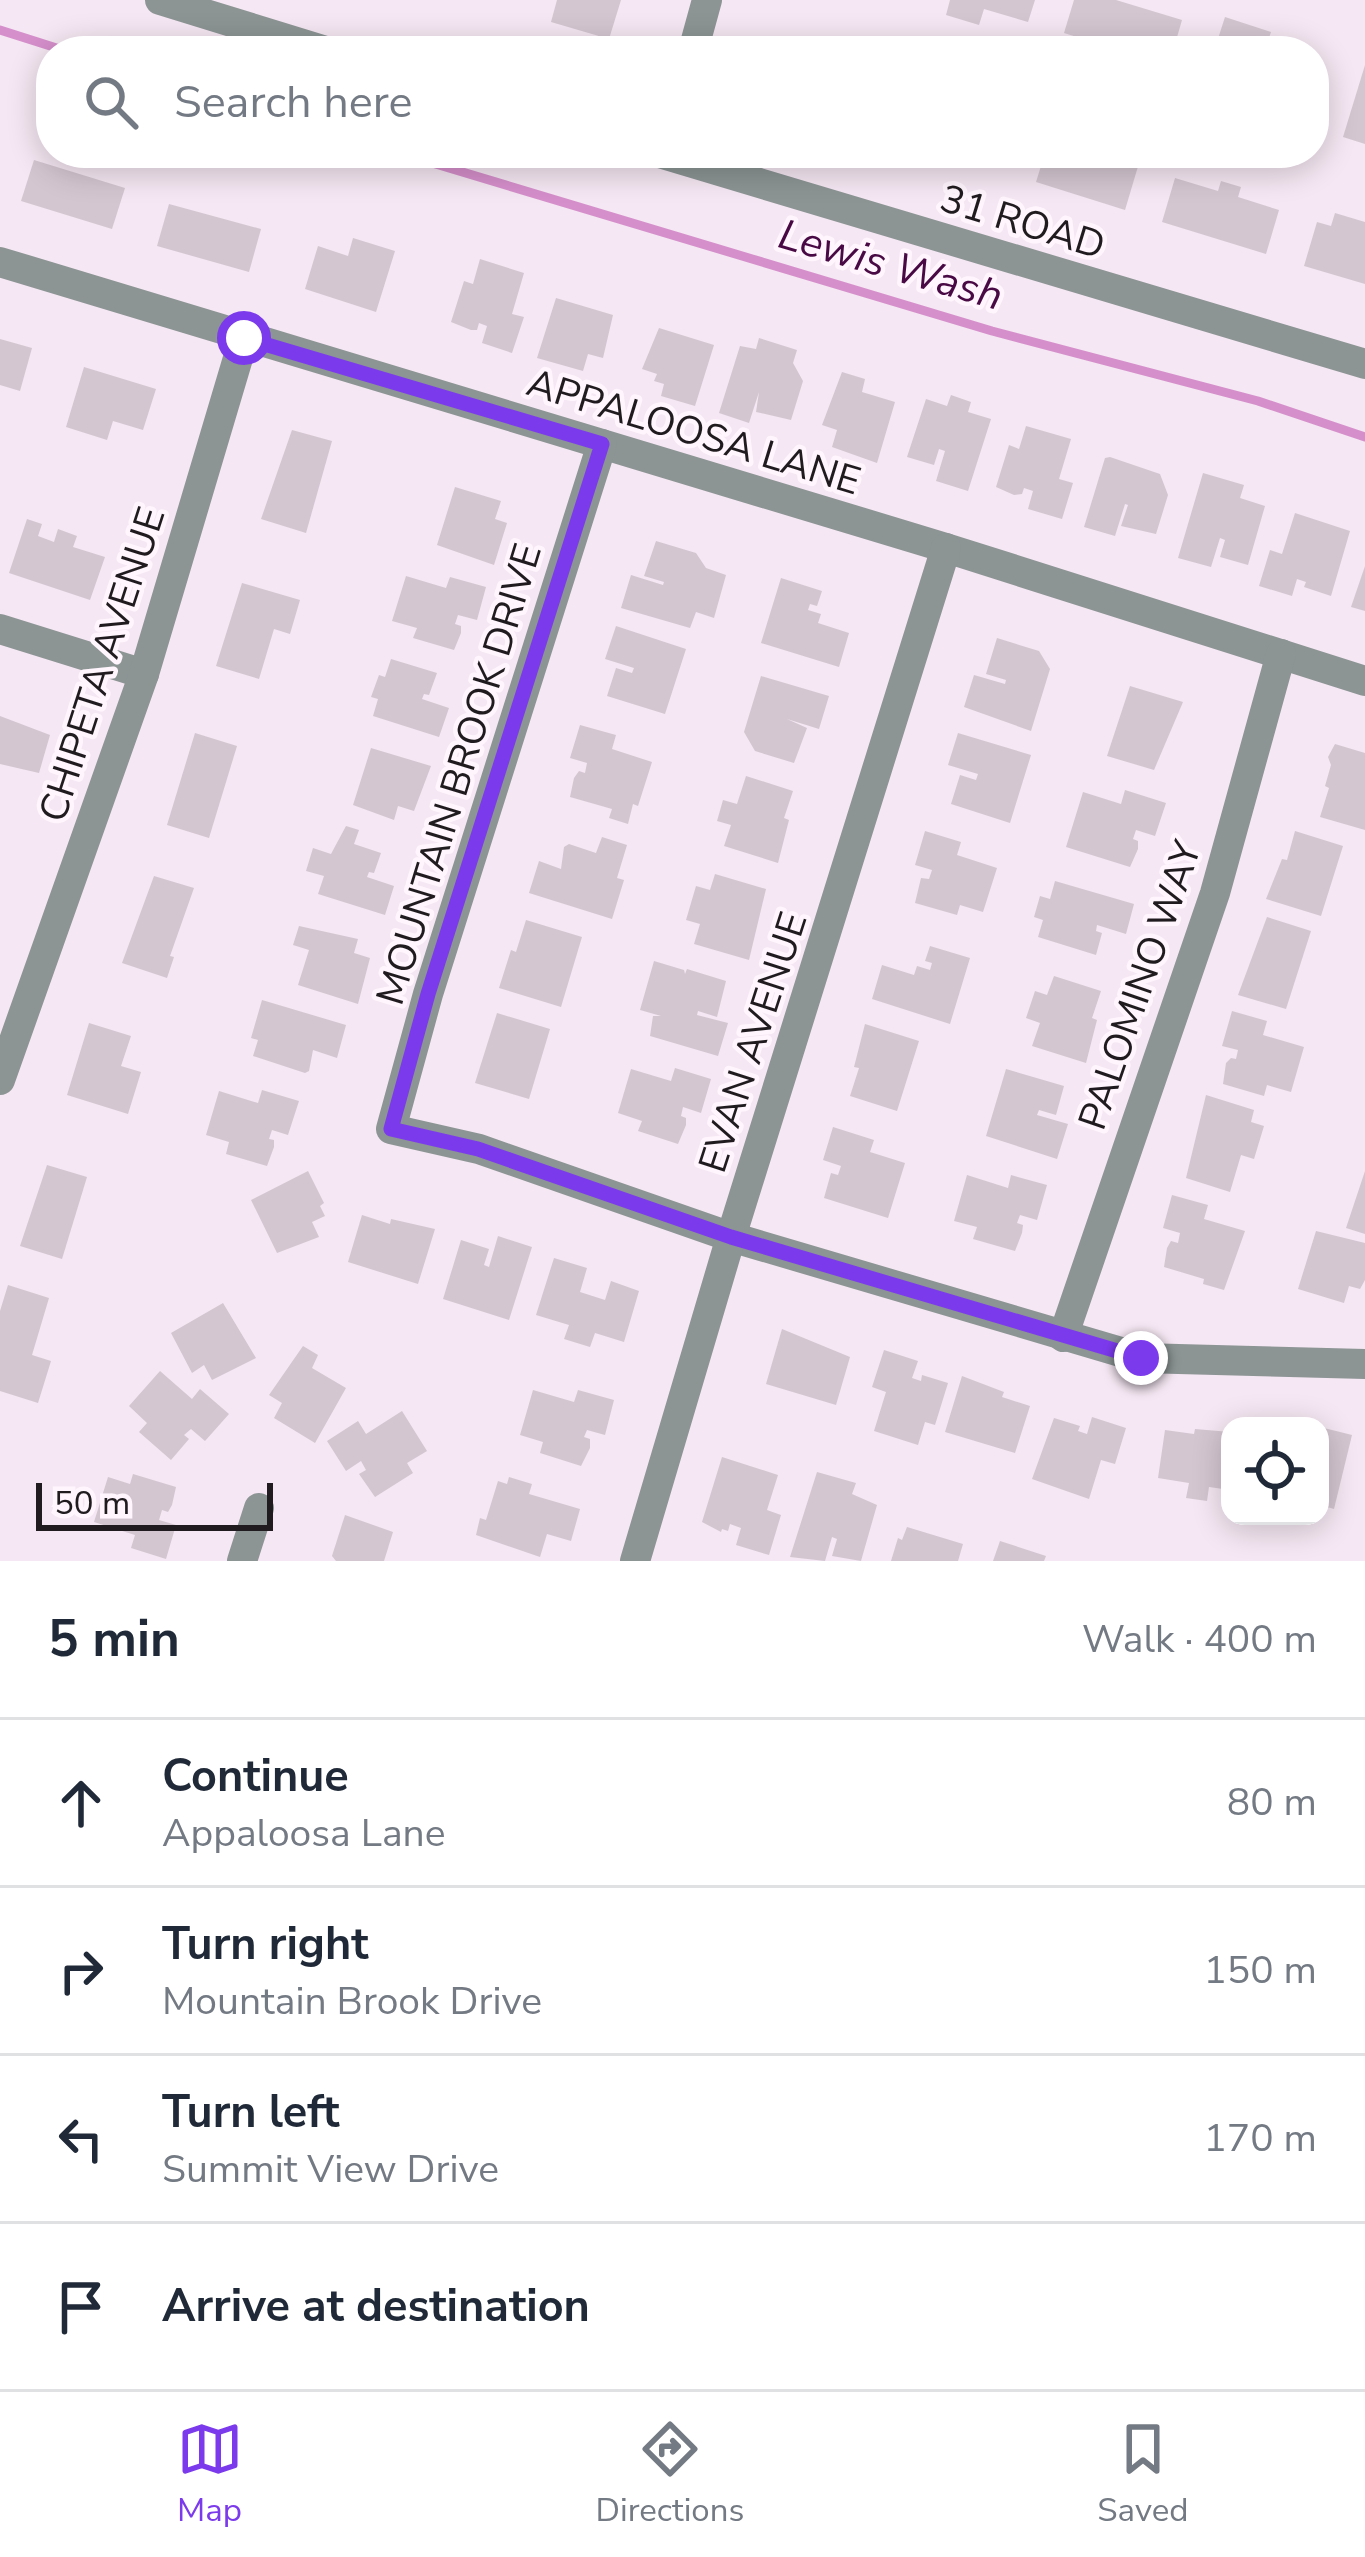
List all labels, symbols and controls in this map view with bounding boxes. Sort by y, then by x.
search box [36,36,1329,168]
icon: search [78,69,144,135]
text: Search here [174,72,413,133]
street label: 31 ROAD [934,172,1111,273]
water label: Lewis Wash [772,206,1009,325]
route start [217,311,271,365]
street label: APPALOOSA LANE [520,357,867,508]
street label: CHIPETA AVENUE [27,500,178,828]
street label: MOUNTAIN BROOK DRIVE [364,537,555,1011]
street label: PALOMINO WAY [1066,833,1215,1137]
street label: EVAN AVENUE [686,906,820,1179]
route end [1114,1331,1168,1385]
map controls [1221,1417,1329,1525]
button: locate [1221,1417,1329,1525]
scale bar [36,1477,273,1530]
text: 50 m [54,1481,130,1526]
text: 5 min [48,1604,180,1674]
text: Walk · 400 m [1082,1613,1317,1666]
text: Continue [162,1746,349,1807]
icon: ahead [48,1770,114,1836]
text: 80 m [1227,1776,1317,1829]
text: Appaloosa Lane [162,1807,446,1860]
text: Turn right [162,1914,369,1975]
icon: right [48,1938,114,2004]
text: 150 m [1203,1944,1317,1997]
text: Mountain Brook Drive [162,1975,542,2028]
text: Turn left [162,2082,340,2143]
icon: left [48,2106,114,2172]
text: 170 m [1203,2112,1317,2165]
text: Summit View Drive [162,2143,499,2196]
icon: arrive [48,2274,114,2340]
text: Arrive at destination [162,2276,590,2337]
tab: Map [177,2416,243,2533]
tab: Directions [596,2416,744,2533]
tab: Saved [1097,2416,1188,2533]

